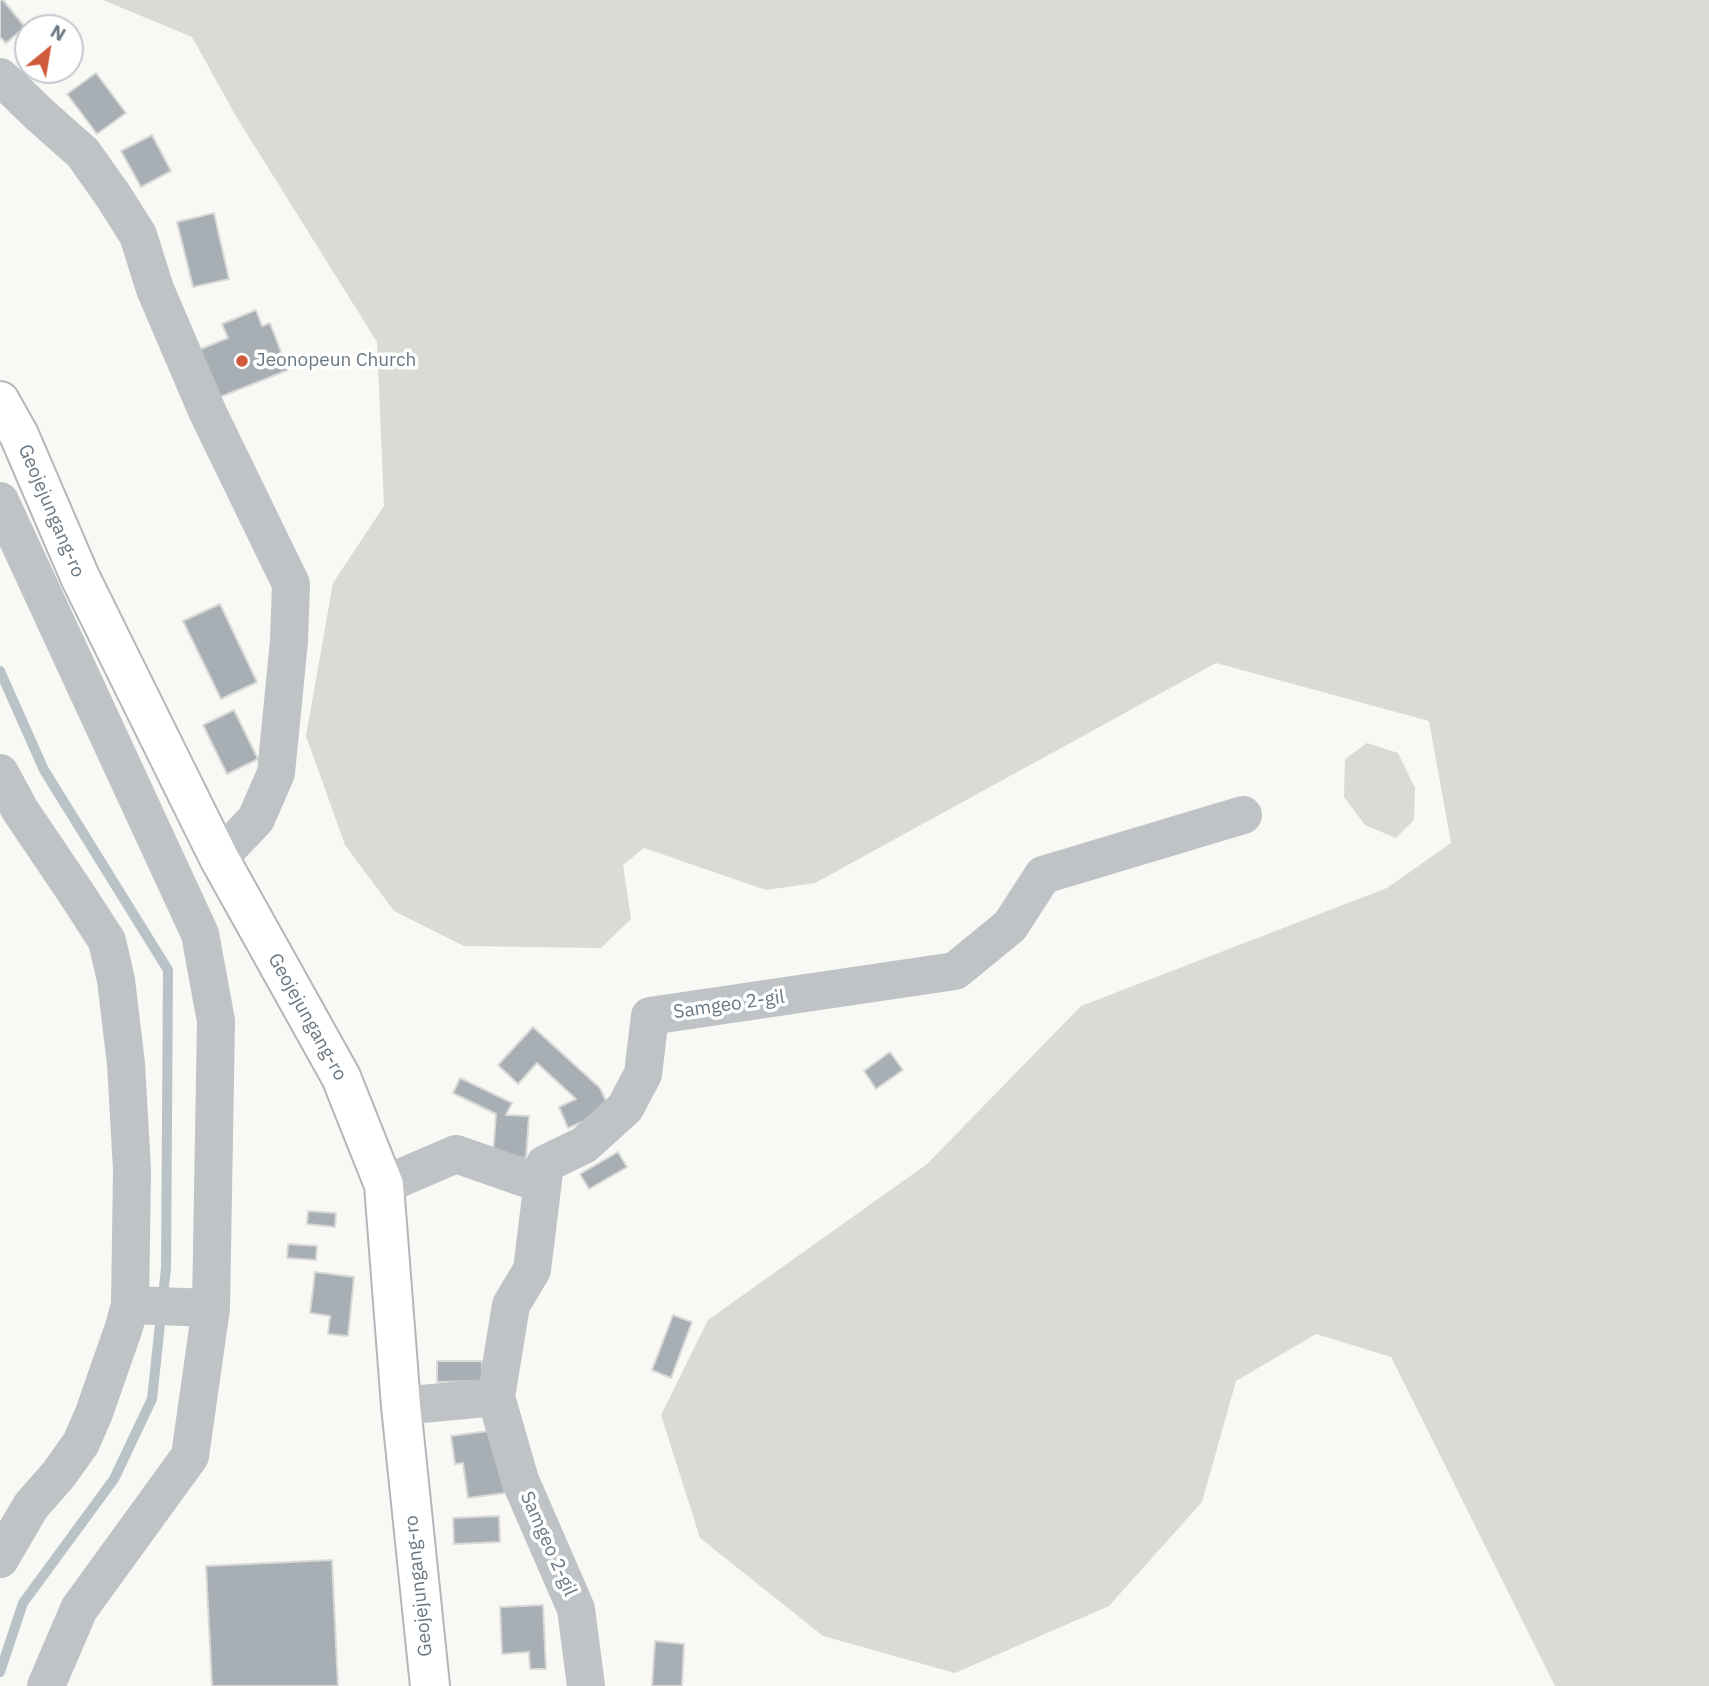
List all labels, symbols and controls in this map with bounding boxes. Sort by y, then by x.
north arrow [14,14,84,84]
text: N [47,19,70,46]
place label: Jeonopeun Church [256,350,416,372]
marker: Jeonopeun Church [234,353,250,369]
street label: Geojejungang-ro [13,441,89,581]
street label: Geojejungang-ro [263,949,351,1085]
street label: Samgeo 2-gil [672,986,786,1024]
street label: Samgeo 2-gil [515,1488,581,1600]
street label: Geojejungang-ro [400,1514,438,1658]

